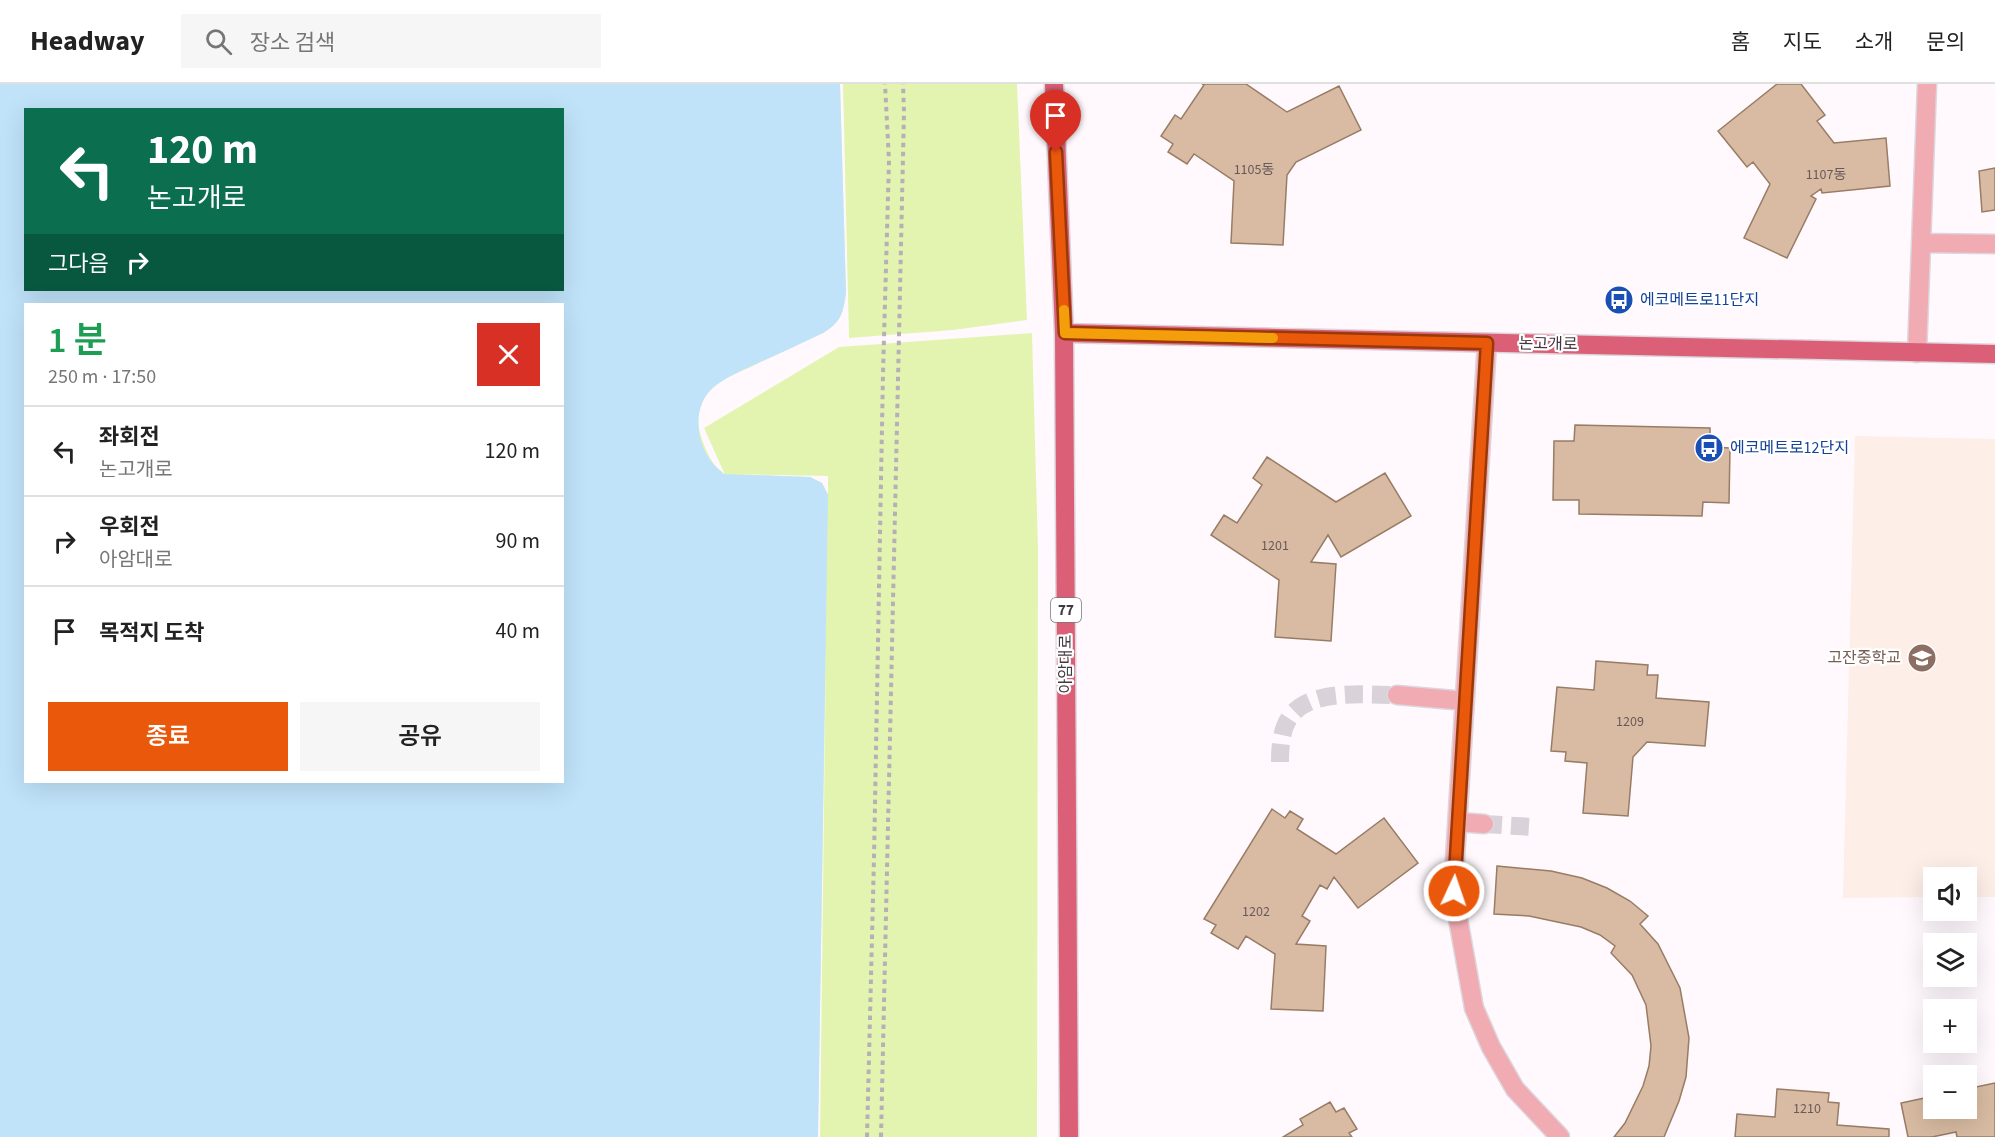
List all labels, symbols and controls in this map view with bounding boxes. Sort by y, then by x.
search box [181,14,601,68]
text: Headway [30,21,145,61]
icon: search [202,25,235,58]
text: 장소 검색 [250,27,335,59]
text: 홈 [1731,27,1750,57]
text: 지도 [1783,27,1822,57]
text: 소개 [1855,27,1893,57]
text: 문의 [1926,27,1965,57]
pin [1030,90,1081,152]
icon: arrive [1039,99,1072,132]
text: 120 m [147,120,258,180]
icon: left [48,132,126,210]
house number: 1105동 [1234,160,1274,180]
house number: 1107동 [1806,165,1846,185]
text: 논고개로 [147,179,246,218]
icon: right [121,246,154,279]
text: 그다음 [48,248,109,280]
bus stop icon: 에코메트로11단지 [1603,284,1635,316]
place label: 에코메트로11단지 [1640,289,1759,311]
text: 1 분 [48,315,107,366]
button: close [477,323,540,386]
street label: 논고개로 [1518,332,1578,356]
text: 250 m · 17:50 [48,363,156,391]
text: 좌회전 [99,421,160,453]
bus stop icon: 에코메트로12단지 [1693,432,1725,464]
icon: left [48,435,81,468]
text: 120 m [485,435,540,467]
place label: 에코메트로12단지 [1730,437,1849,459]
text: 논고개로 [99,456,173,484]
text: 우회전 [99,511,160,543]
icon: right [48,525,81,558]
text: 90 m [495,525,540,557]
house number: 1201 [1261,536,1289,556]
text: 아암대로 [99,546,173,574]
road number: 77 [1051,598,1081,622]
icon: arrive [48,615,81,648]
text: 40 m [495,615,540,647]
text: 목적지 도착 [99,617,205,649]
street label: 아암대로 [1055,634,1077,693]
school or university icon: 고잔중학교 [1906,642,1938,674]
place label: 고잔중학교 [1827,647,1901,669]
button: 종료 [48,702,288,771]
button: 공유 [300,702,540,771]
house number: 1209 [1616,712,1644,732]
position arrow [1422,859,1486,923]
map controls [1923,867,1977,1119]
button: sound [1923,867,1977,921]
house number: 1202 [1242,902,1270,922]
button: layers [1923,933,1977,987]
button: + [1923,999,1977,1053]
button: − [1923,1065,1977,1119]
house number: 1210 [1793,1099,1821,1119]

